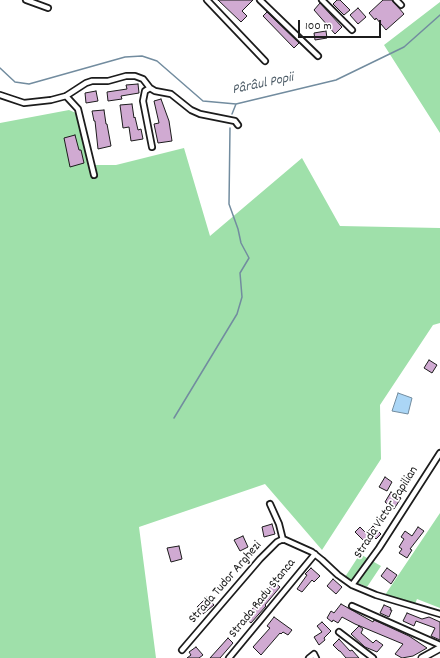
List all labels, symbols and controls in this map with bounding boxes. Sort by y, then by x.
scale bar [300,12,383,38]
text: 100 m [305,18,332,35]
water label: Pârâul Popii [231,70,295,100]
street label: Strada Victor Papilian [351,464,423,562]
street label: Strada Tudor Arghezi [186,539,266,627]
street label: Strada Radu Stanca [226,556,300,642]

